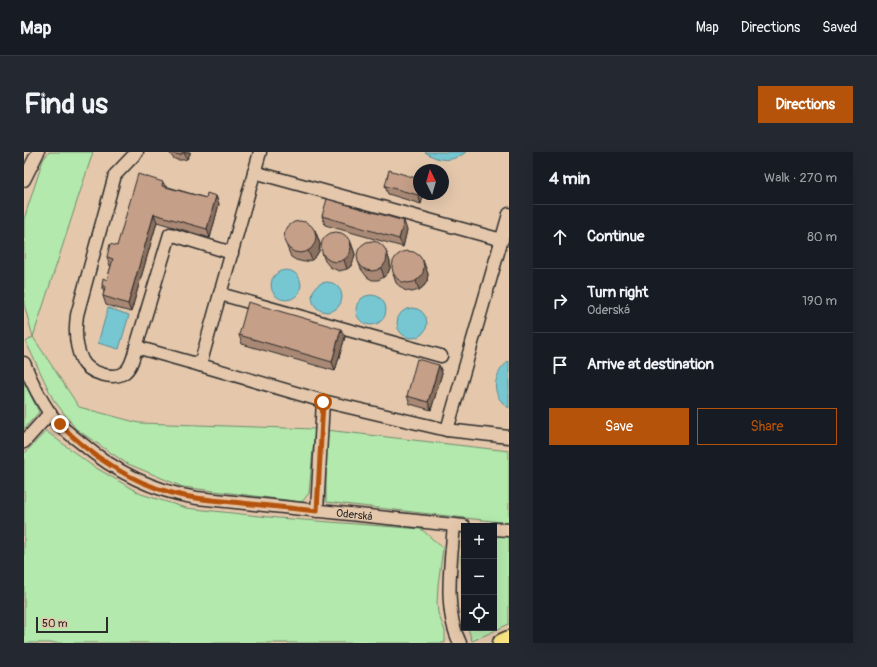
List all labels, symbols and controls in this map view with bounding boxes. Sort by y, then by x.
text: Map [20,16,51,40]
text: Map [696,19,719,36]
text: Directions [741,19,800,36]
text: Saved [822,19,857,36]
button: Directions [758,86,853,123]
text: Find us [24,87,108,122]
north arrow [413,164,449,200]
text: 4 min [549,168,590,189]
text: Walk · 270 m [764,170,837,186]
icon: ahead [549,226,571,248]
text: Continue [587,227,645,246]
text: 80 m [807,229,837,245]
text: Turn right [587,283,648,302]
icon: right [549,290,571,312]
text: 190 m [802,293,837,309]
text: Oderská [587,302,630,318]
icon: arrive [549,354,571,376]
text: Arrive at destination [587,355,714,374]
route start [314,393,332,411]
button: Save [549,408,689,445]
button: Share [697,408,837,445]
route end [51,415,69,433]
street label: Oderská [336,506,373,523]
map controls [461,523,497,631]
button: + [461,523,497,559]
button: − [461,559,497,595]
button: locate [461,595,497,631]
scale bar [36,615,108,634]
text: 50 m [42,617,68,630]

